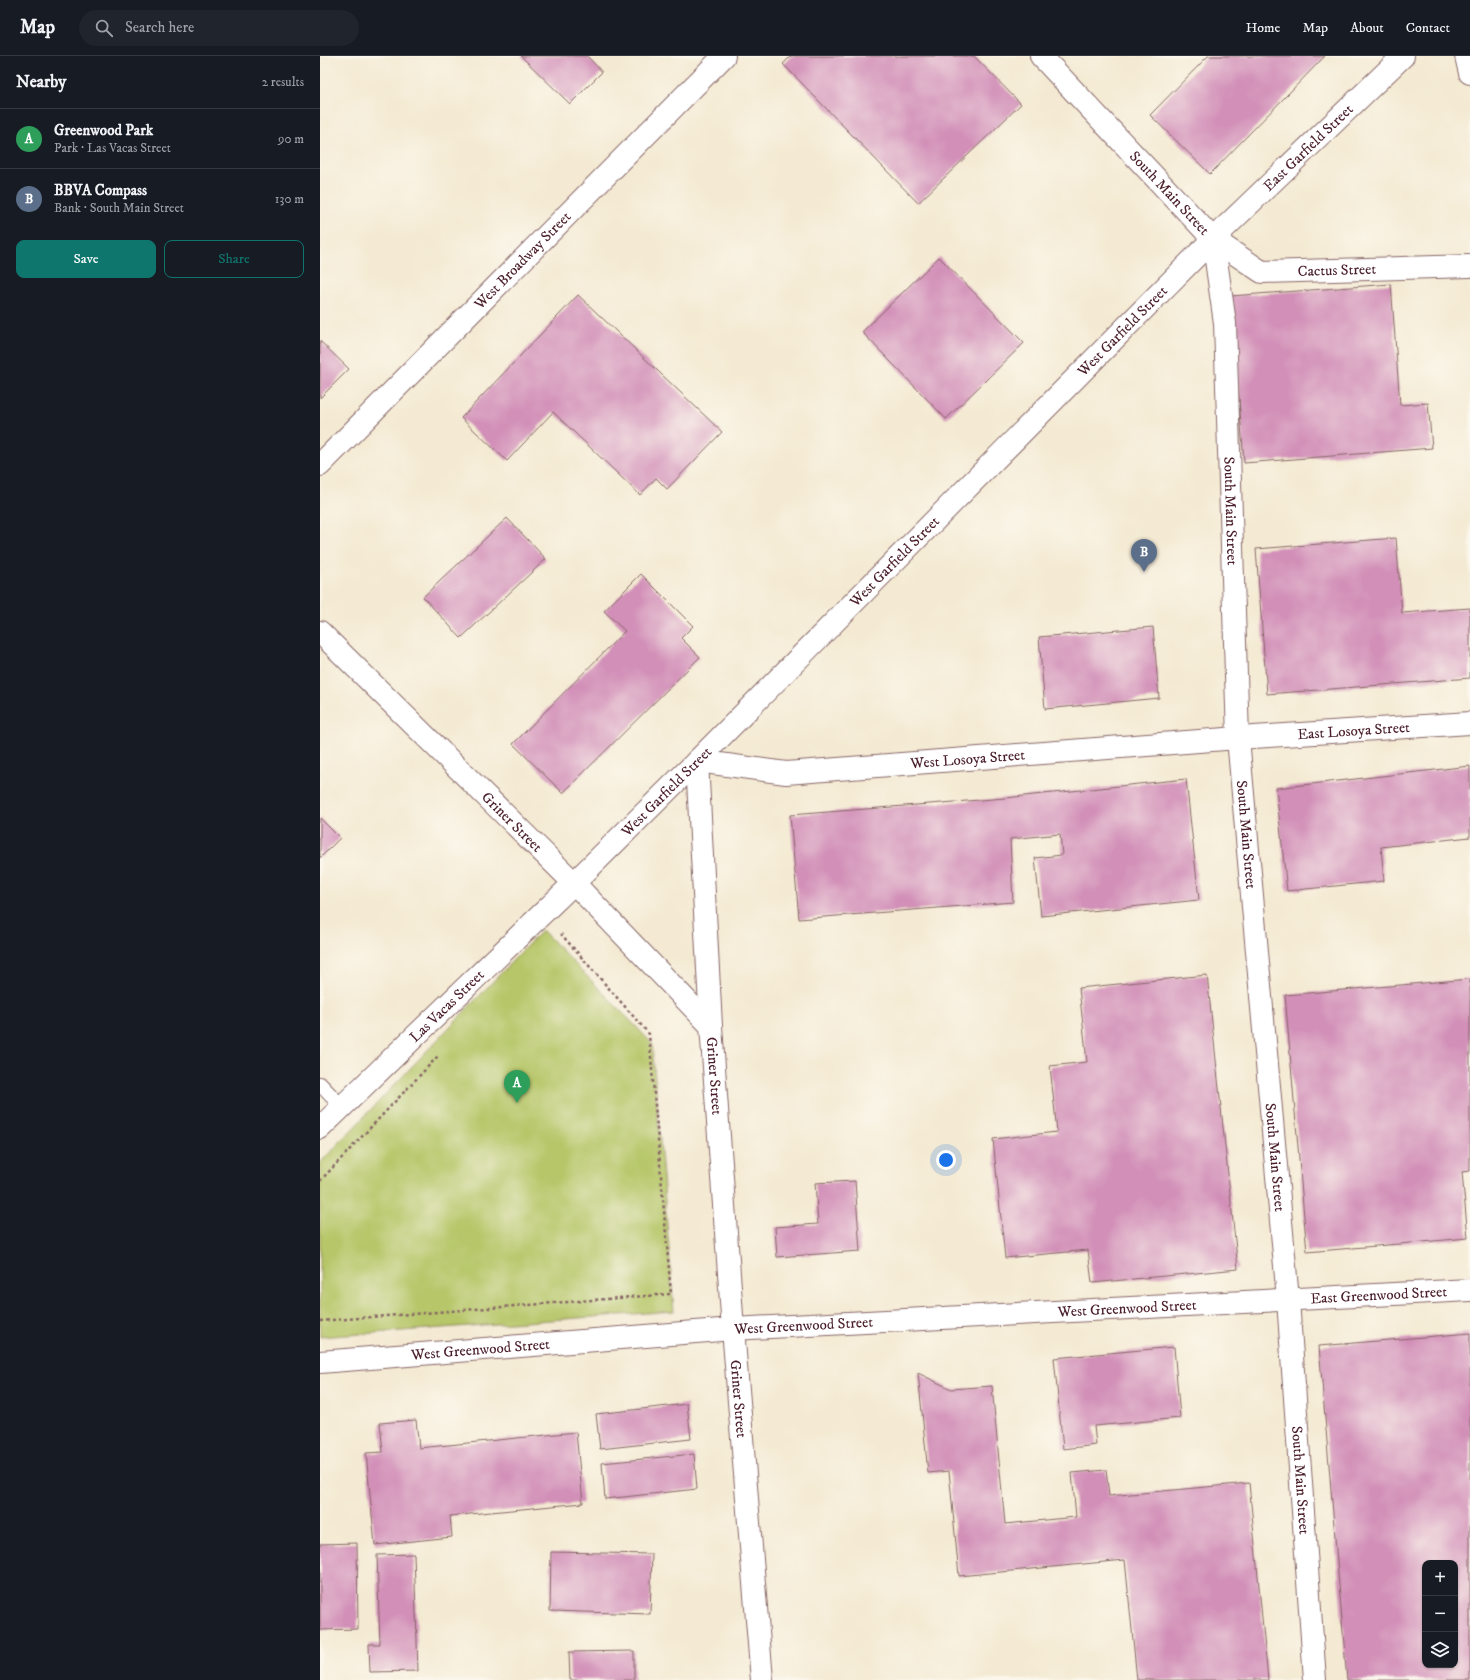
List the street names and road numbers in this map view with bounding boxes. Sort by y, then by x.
street label: East Garfield Street [1259,100,1358,196]
street label: South Main Street [1125,147,1214,240]
street label: West Broadway Street [470,207,575,314]
street label: Cactus Street [1297,260,1377,281]
street label: West Garfield Street [1073,282,1172,381]
street label: South Main Street [1219,456,1242,566]
street label: West Garfield Street [845,512,944,612]
street label: East Losoya Street [1297,718,1411,744]
street label: West Garfield Street [617,742,716,842]
street label: West Losoya Street [909,746,1026,773]
street label: South Main Street [1232,780,1260,890]
street label: Griner Street [477,788,546,857]
street label: Las Vacas Street [406,966,489,1047]
street label: Griner Street [702,1036,726,1116]
street label: South Main Street [1261,1102,1289,1213]
street label: East Greenwood Street [1310,1282,1448,1308]
street label: West Greenwood Street [1056,1295,1197,1322]
street label: West Greenwood Street [733,1313,874,1339]
street label: West Greenwood Street [409,1335,551,1365]
street label: Griner Street [726,1359,751,1439]
street label: South Main Street [1287,1425,1314,1535]

